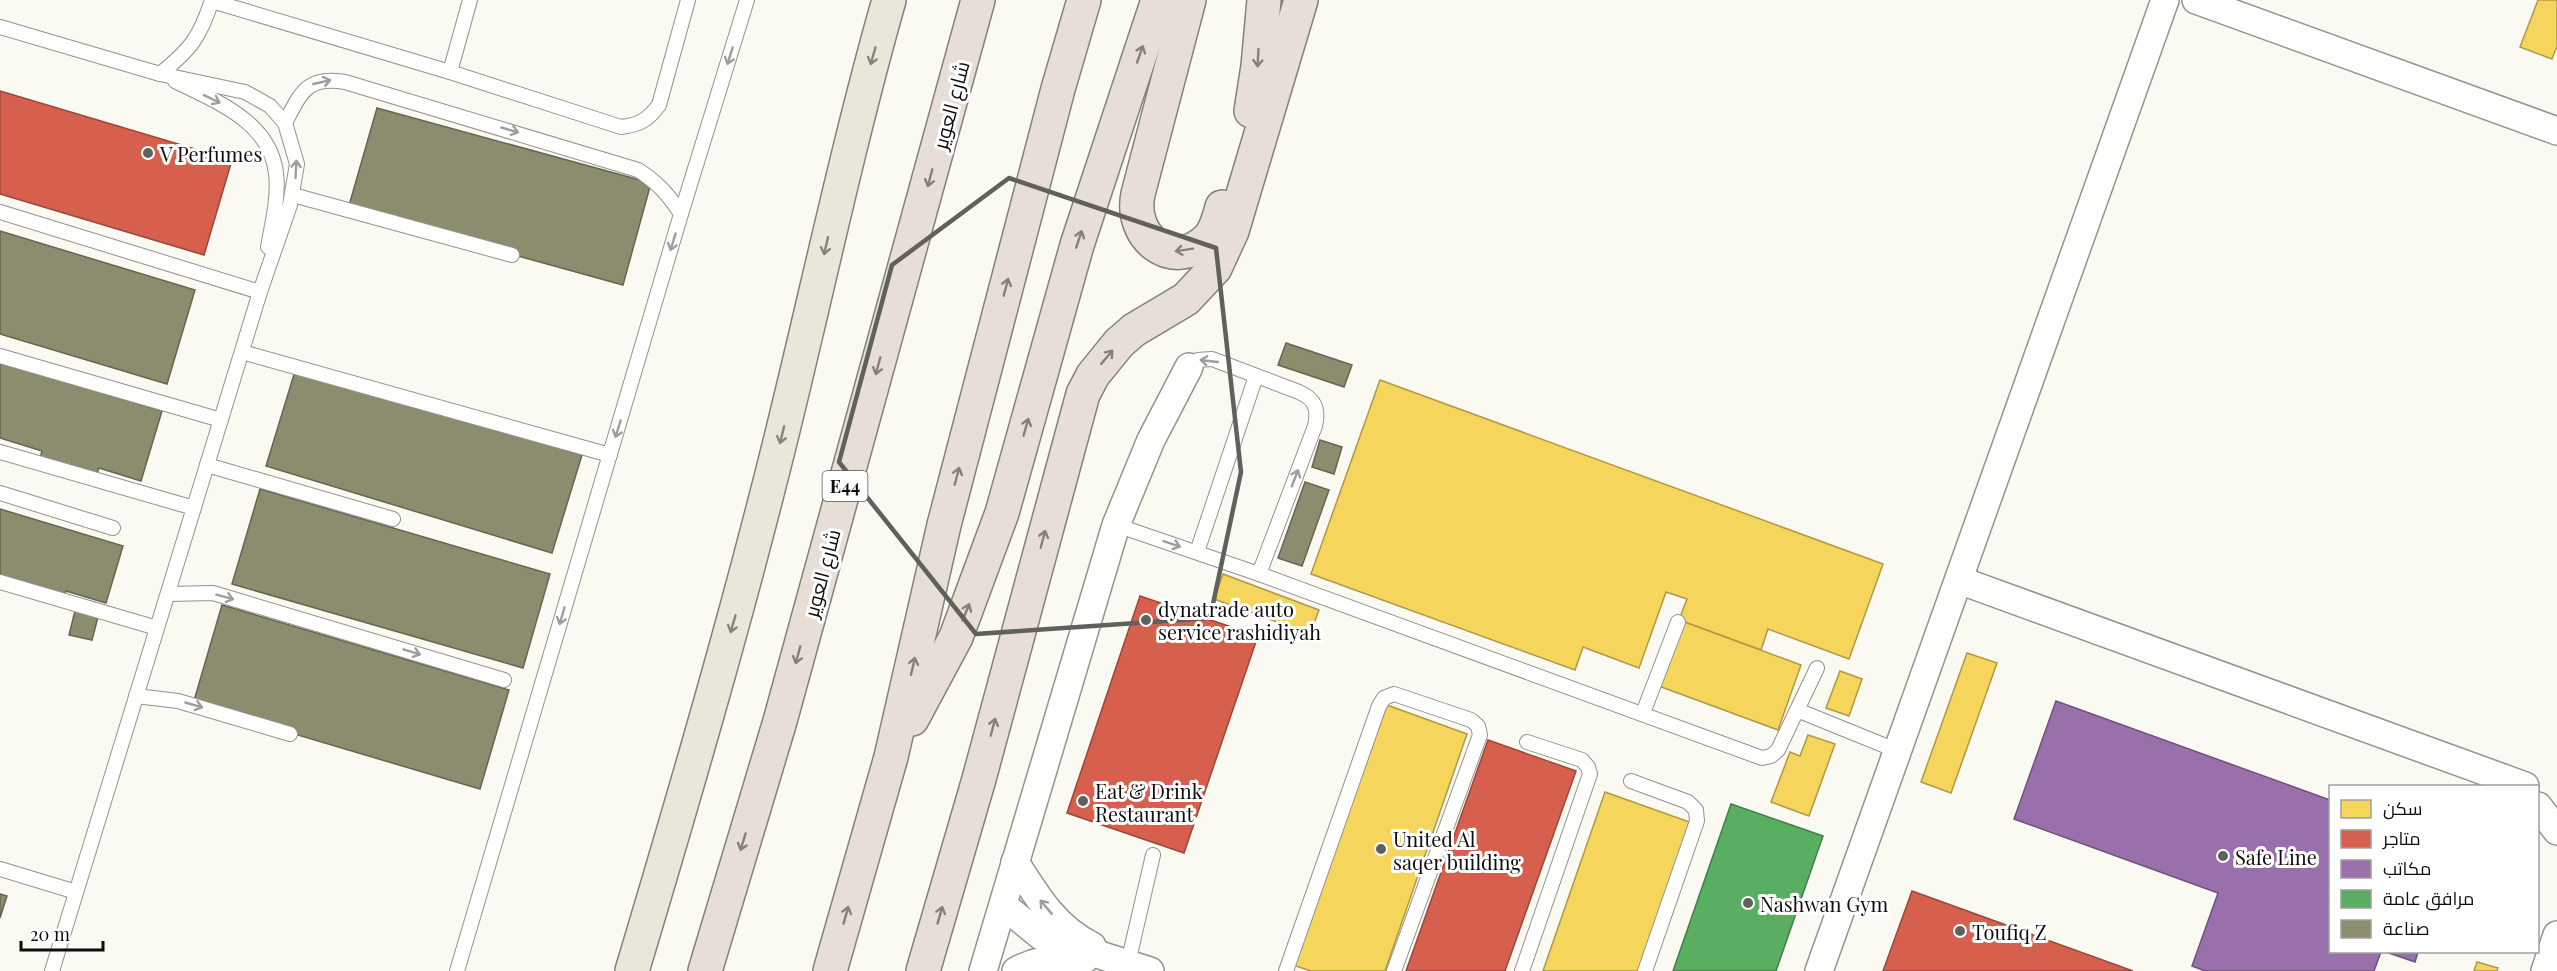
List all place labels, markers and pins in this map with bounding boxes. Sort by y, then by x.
place label: V Perfumes [159,140,262,167]
marker: V Perfumes [141,146,155,160]
place label: dynatrade auto service rashidiyah [1158,595,1321,645]
marker: dynatrade auto service rashidiyah [1139,613,1153,627]
place label: Eat & Drink Restaurant [1095,777,1203,827]
marker: Eat & Drink Restaurant [1076,794,1090,808]
place label: United Al saqer building [1393,825,1521,875]
marker: United Al saqer building [1374,842,1388,856]
place label: Safe Line [2235,843,2317,870]
marker: Safe Line [2216,849,2230,863]
place label: Nashwan Gym [1760,890,1888,917]
marker: Nashwan Gym [1741,896,1755,910]
place label: Toufiq Z [1972,918,2047,945]
marker: Toufiq Z [1953,924,1967,938]

